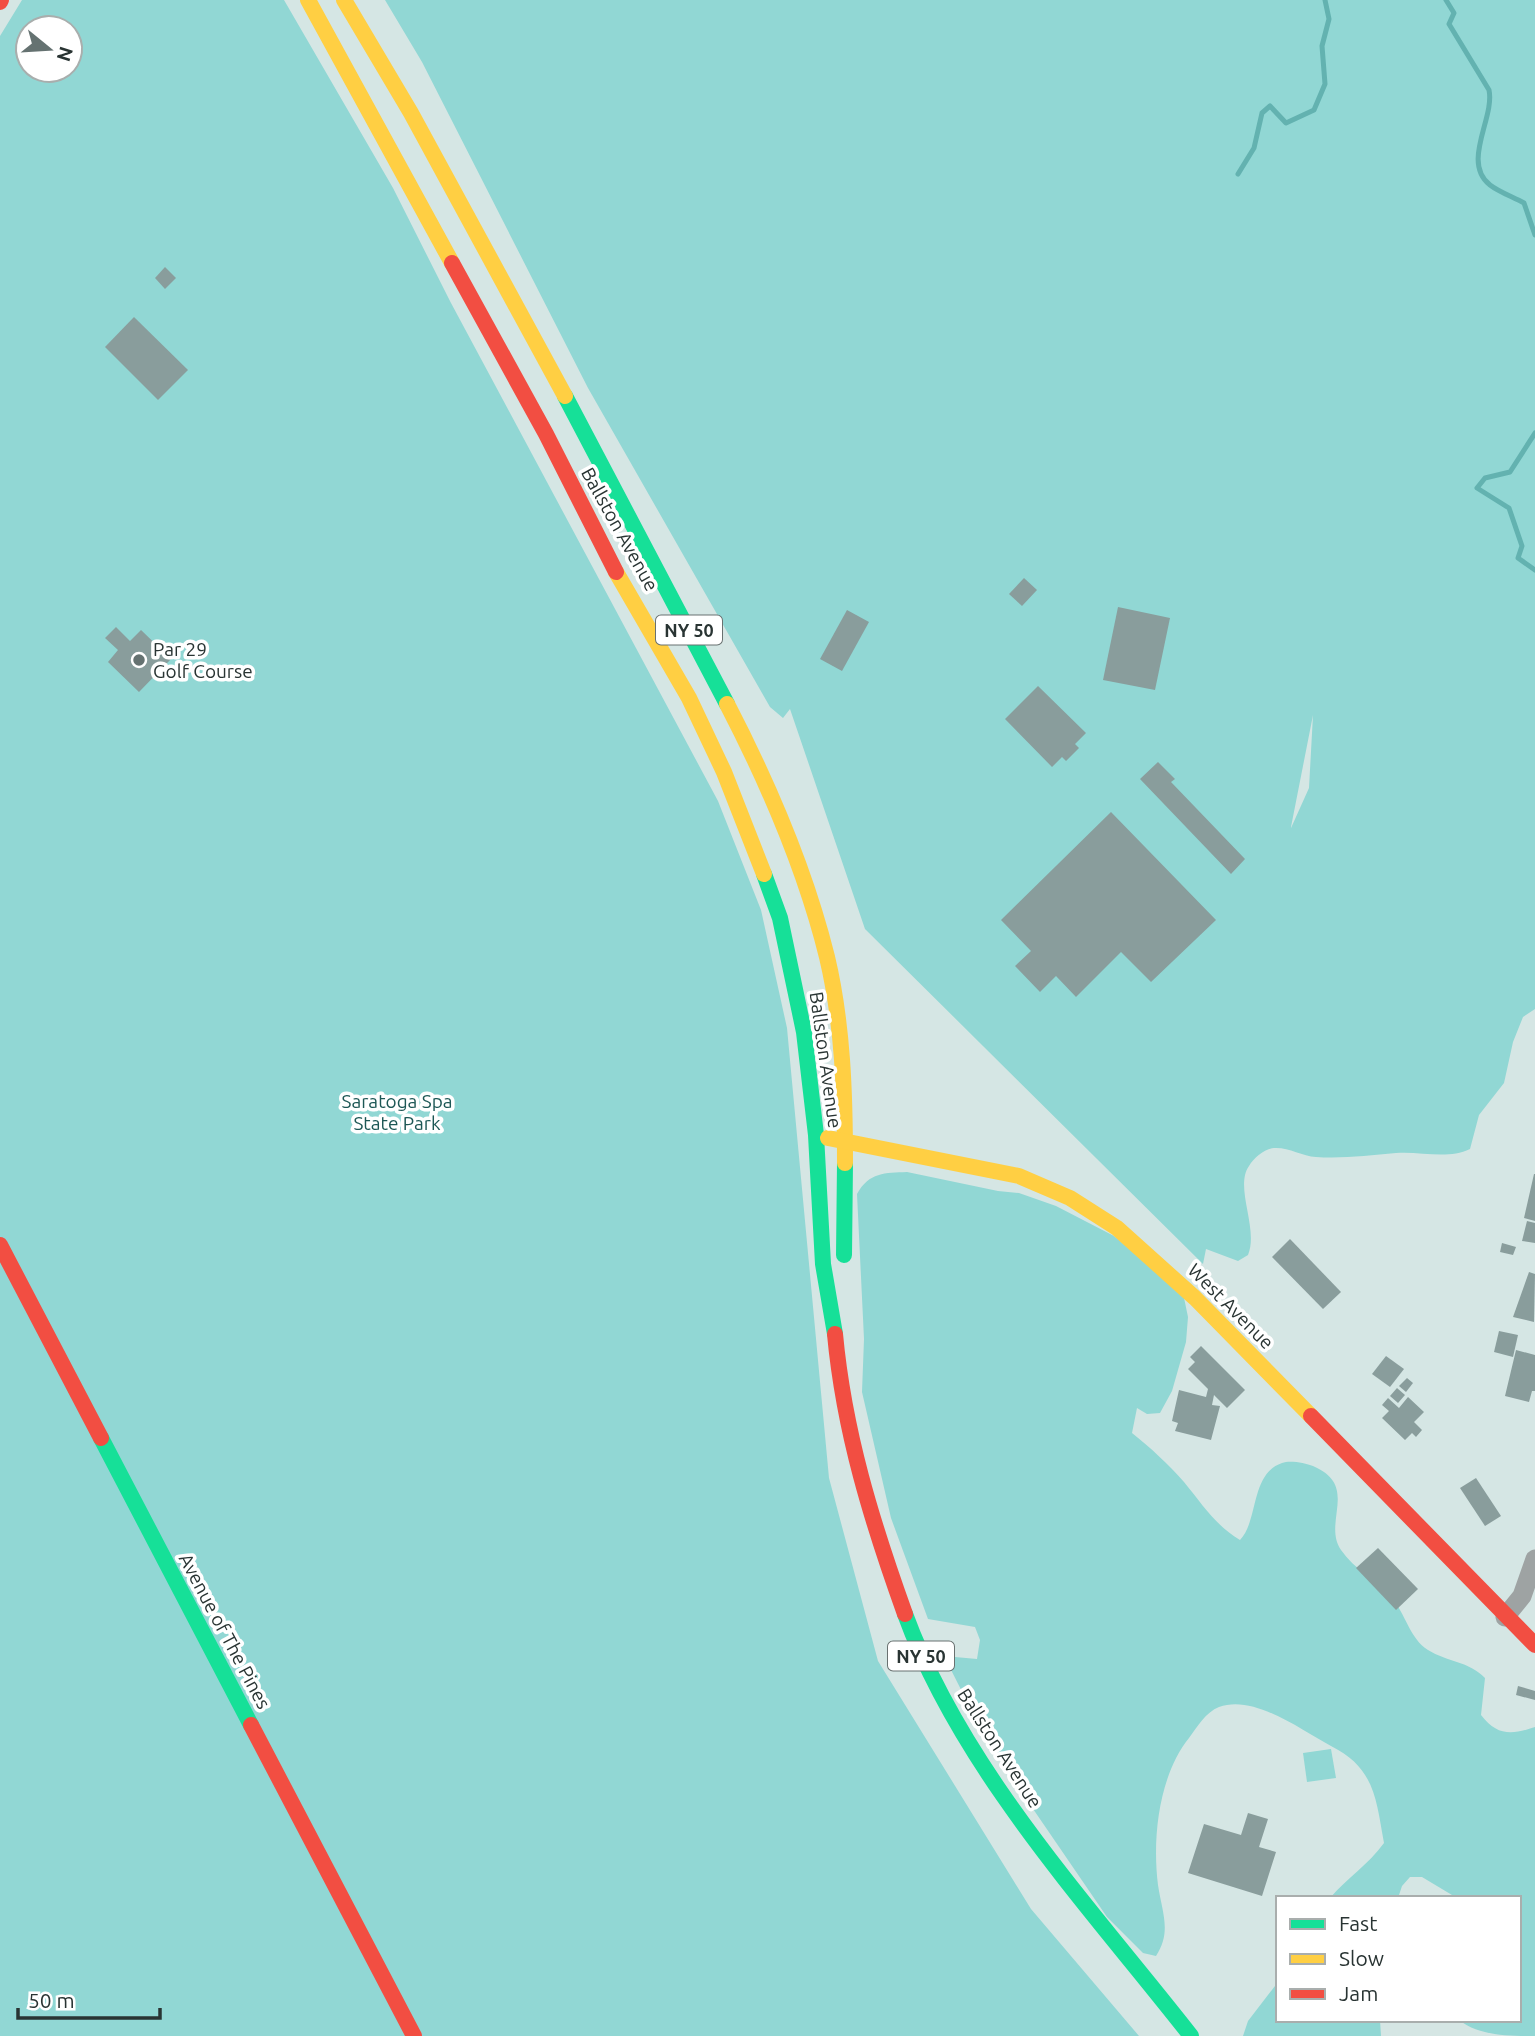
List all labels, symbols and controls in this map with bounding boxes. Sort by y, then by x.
north arrow [14,14,84,84]
text: N [53,44,78,64]
street label: Ballston Avenue [577,463,663,595]
road number: NY 50 [656,616,722,644]
place label: Par 29 Golf Course [153,638,253,682]
marker: Par 29 Golf Course [131,652,147,668]
street label: Ballston Avenue [806,990,846,1130]
park label: Saratoga Spa State Park [341,1090,453,1134]
street label: West Avenue [1184,1259,1278,1353]
street label: Avenue of The Pines [175,1550,275,1712]
road number: NY 50 [888,1642,954,1671]
street label: Ballston Avenue [953,1684,1047,1812]
legend [1276,1896,1521,2022]
text: Fast [1339,1911,1377,1935]
text: Slow [1339,1946,1384,1970]
scale bar [18,1976,159,2020]
text: Jam [1339,1981,1378,2005]
text: 50 m [28,1988,75,2012]

